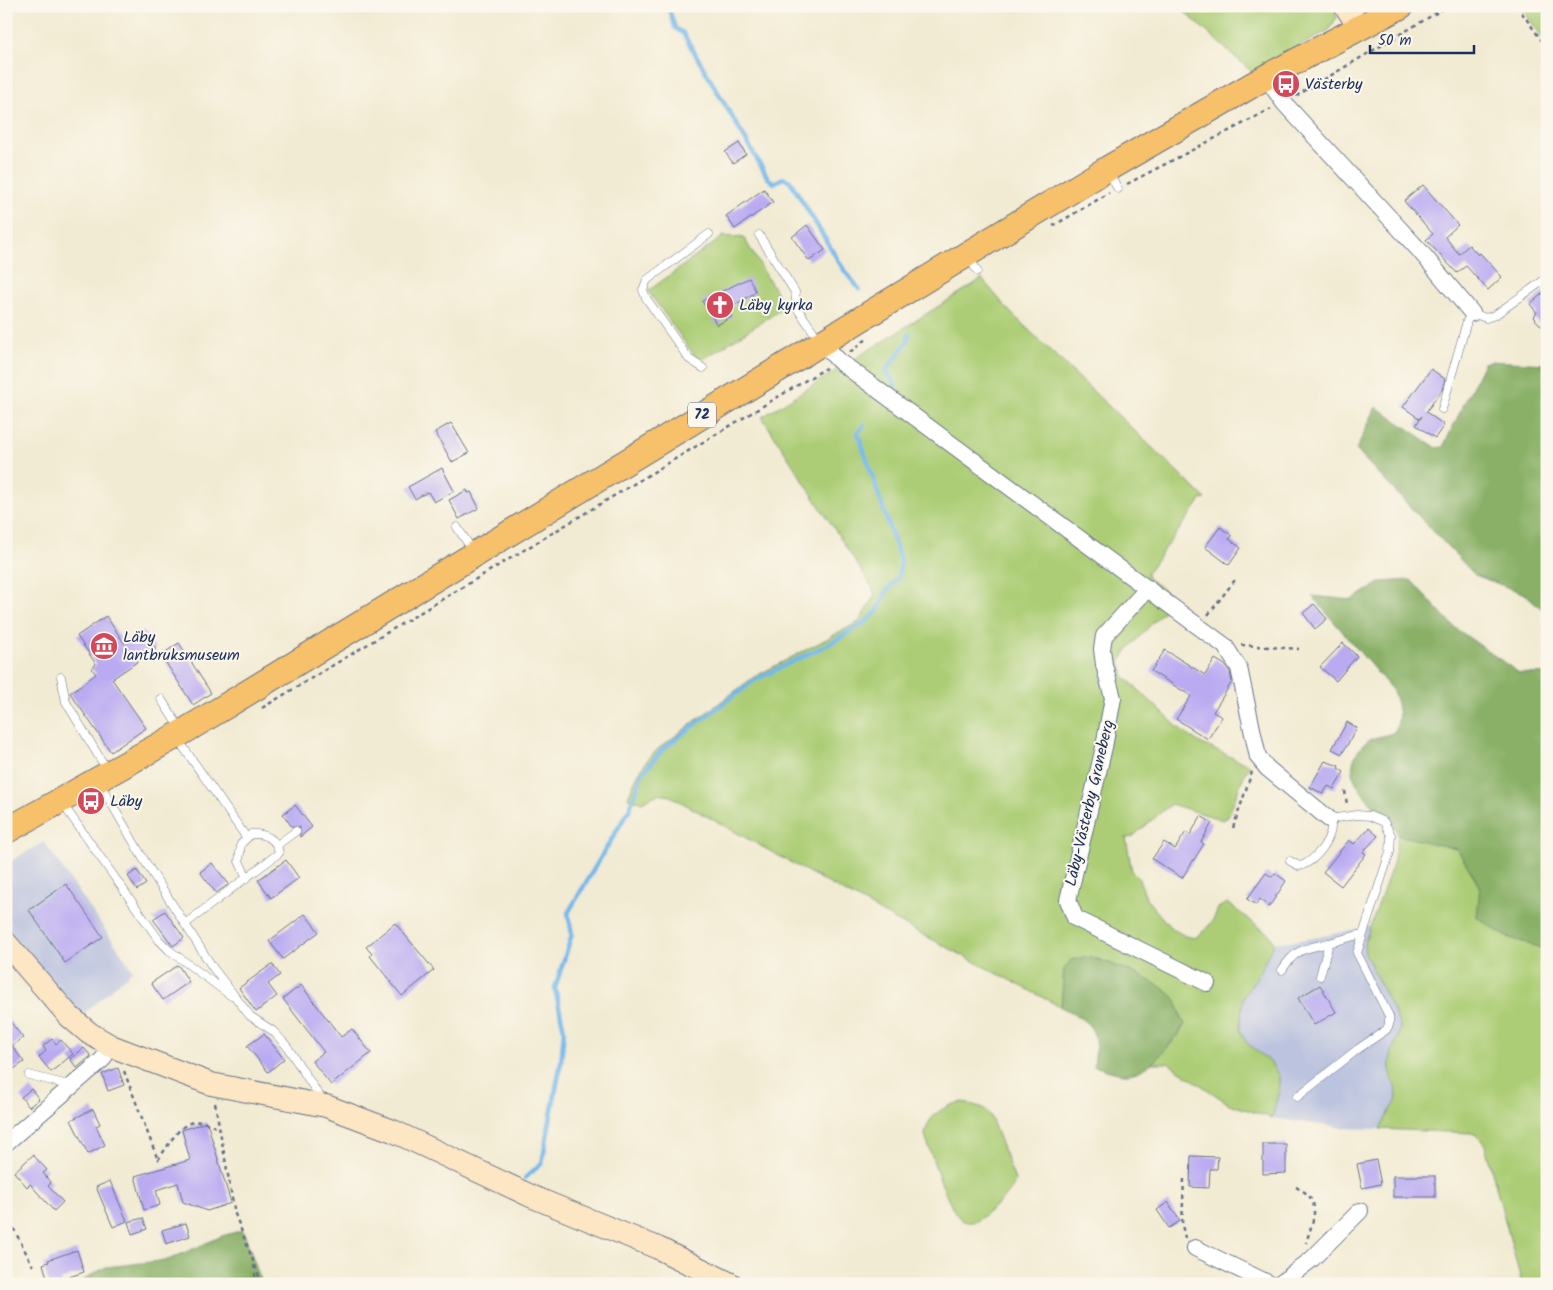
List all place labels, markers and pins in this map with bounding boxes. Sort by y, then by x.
bus stop icon: Västerby [1271,69,1301,99]
place label: Västerby [1305,72,1363,97]
church icon: Läby kyrka [705,290,735,320]
place label: Läby kyrka [739,293,813,318]
place label: Läby lantbruksmuseum [123,625,240,668]
museum icon: Läby lantbruksmuseum [89,631,119,661]
bus stop icon: Läby [76,786,106,816]
place label: Läby [110,789,143,814]

